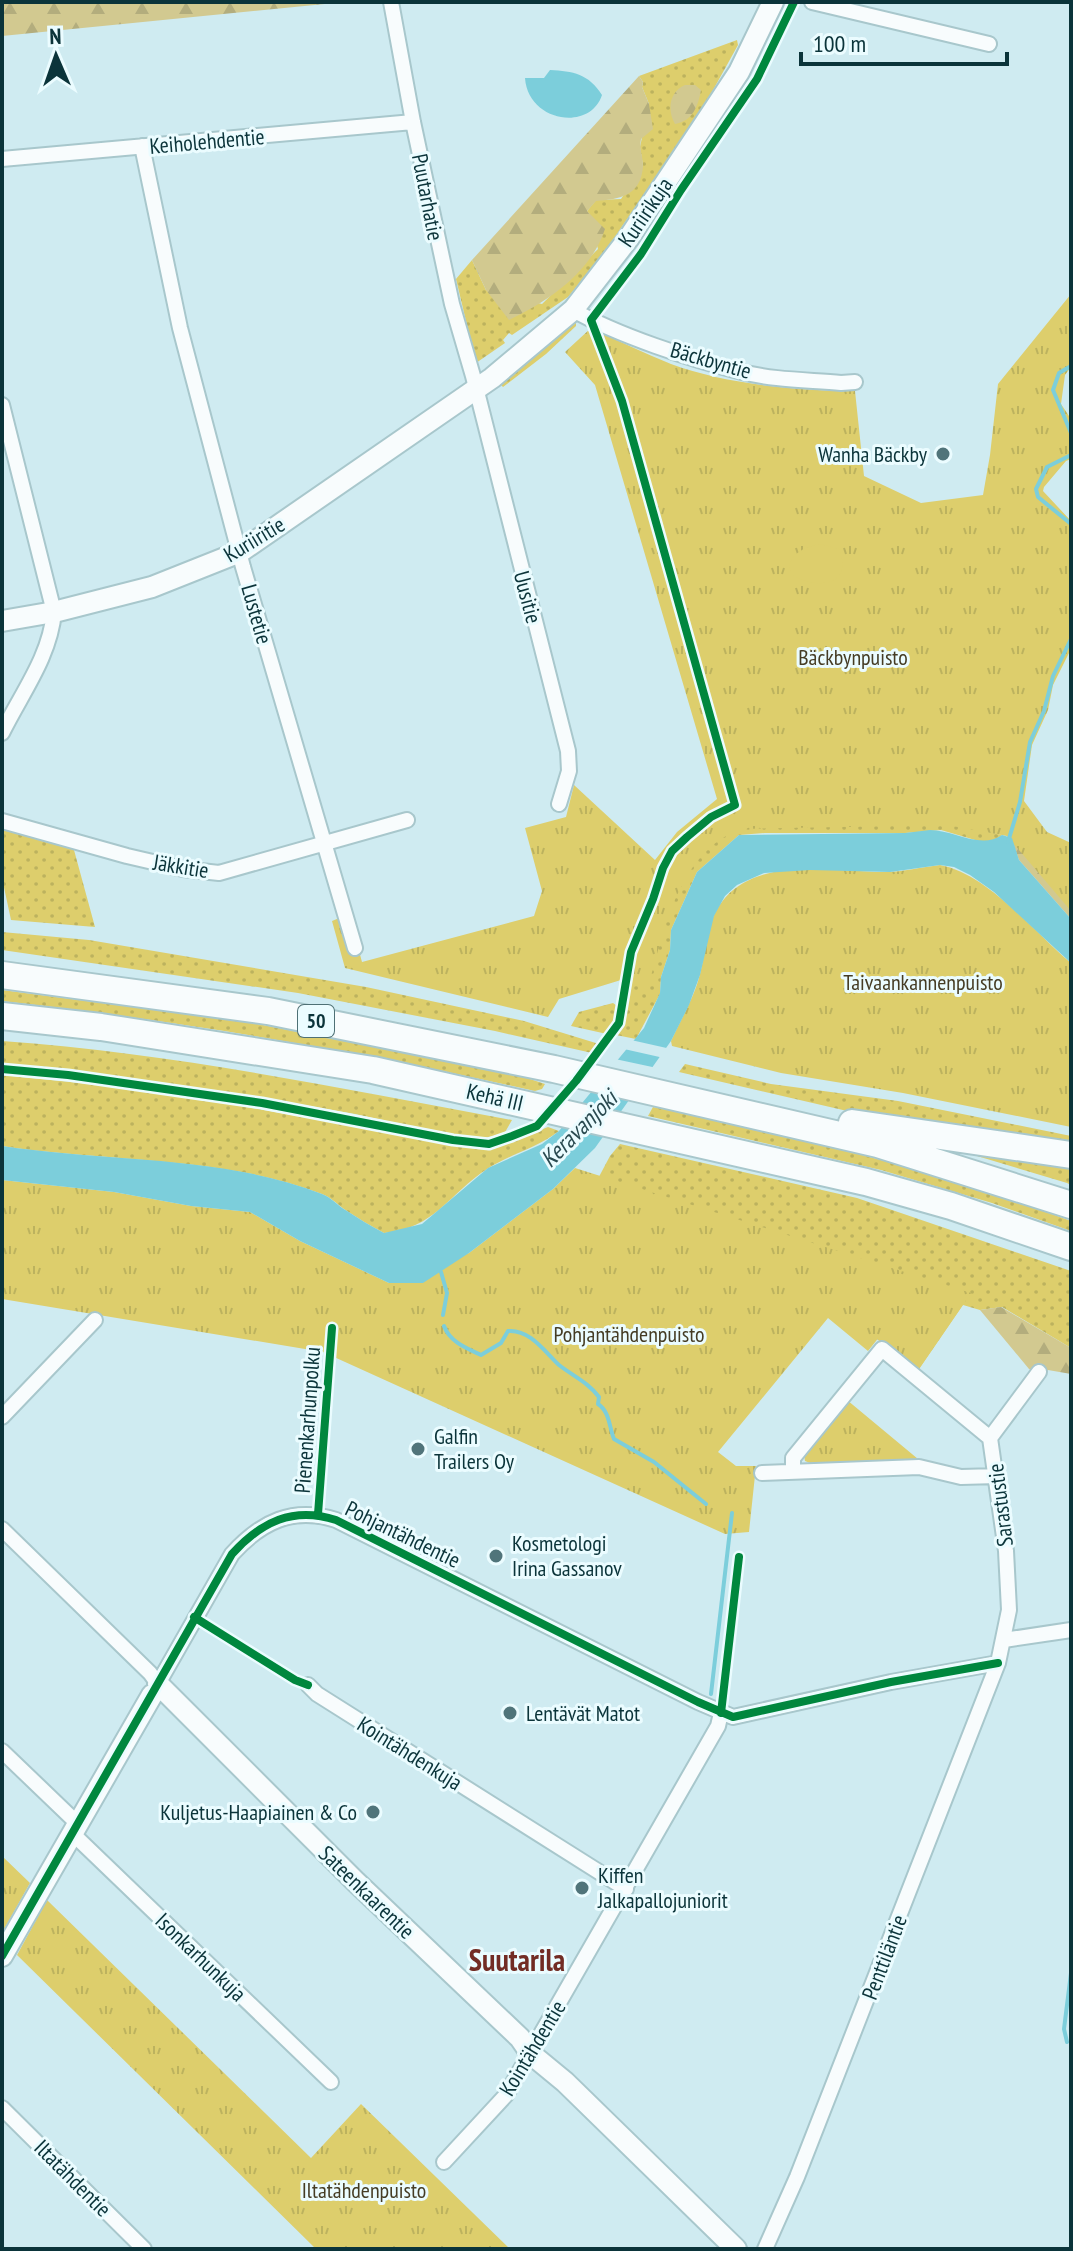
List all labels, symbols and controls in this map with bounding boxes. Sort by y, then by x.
north arrow [16,16,96,96]
scale bar [801,16,1007,66]
text: N [49,22,62,50]
text: 100 m [813,28,866,59]
street label: Keiholehdentie [148,122,266,160]
street label: Puutarhatie [406,151,450,243]
street label: Kuriirikuja [612,172,678,252]
street label: Bäckbyntie [667,335,755,385]
place label: Wanha Bäckby [818,440,928,468]
marker: Wanha Bäckby [934,445,952,463]
street label: Kuriiritie [218,510,290,568]
street label: Uusitie [508,568,548,626]
street label: Lustetie [235,581,279,647]
park label: Bäckbynpuisto [798,643,908,671]
street label: Jäkkitie [150,848,211,884]
park label: Taivaankannenpuisto [843,968,1003,996]
road number: 50 [298,1005,334,1037]
street label: Kehä III [464,1077,526,1117]
water label: Keravanjoki [534,1082,626,1174]
park label: Pohjantähdenpuisto [553,1320,705,1348]
street label: Pienenkarhunpolku [288,1346,326,1494]
place label: Galfin Trailers Oy [434,1422,515,1475]
marker: Galfin Trailers Oy [409,1440,427,1458]
street label: Sarastustie [981,1462,1019,1548]
street label: Pohjantähdentie [341,1494,465,1574]
place label: Kosmetologi Irina Gassanov [512,1529,622,1582]
marker: Kosmetologi Irina Gassanov [487,1547,505,1565]
place label: Lentävät Matot [526,1699,640,1727]
marker: Lentävät Matot [501,1704,519,1722]
street label: Kointähdenkuja [352,1710,468,1796]
place label: Kuljetus-Haapiainen & Co [160,1798,357,1826]
marker: Kuljetus-Haapiainen & Co [364,1803,382,1821]
street label: Sateenkaarentie [313,1839,421,1945]
place label: Kiffen Jalkapallojuniorit [597,1861,728,1914]
marker: Kiffen Jalkapallojuniorit [573,1879,591,1897]
street label: Isonkarhunkuja [150,1907,252,2007]
street label: Penttiläntie [855,1911,913,2003]
district label: Suutarila [469,1940,565,1979]
street label: Kointähdentie [493,1995,571,2101]
street label: Iltatähdentie [29,2134,117,2222]
park label: Iltatähdenpuisto [302,2176,426,2204]

